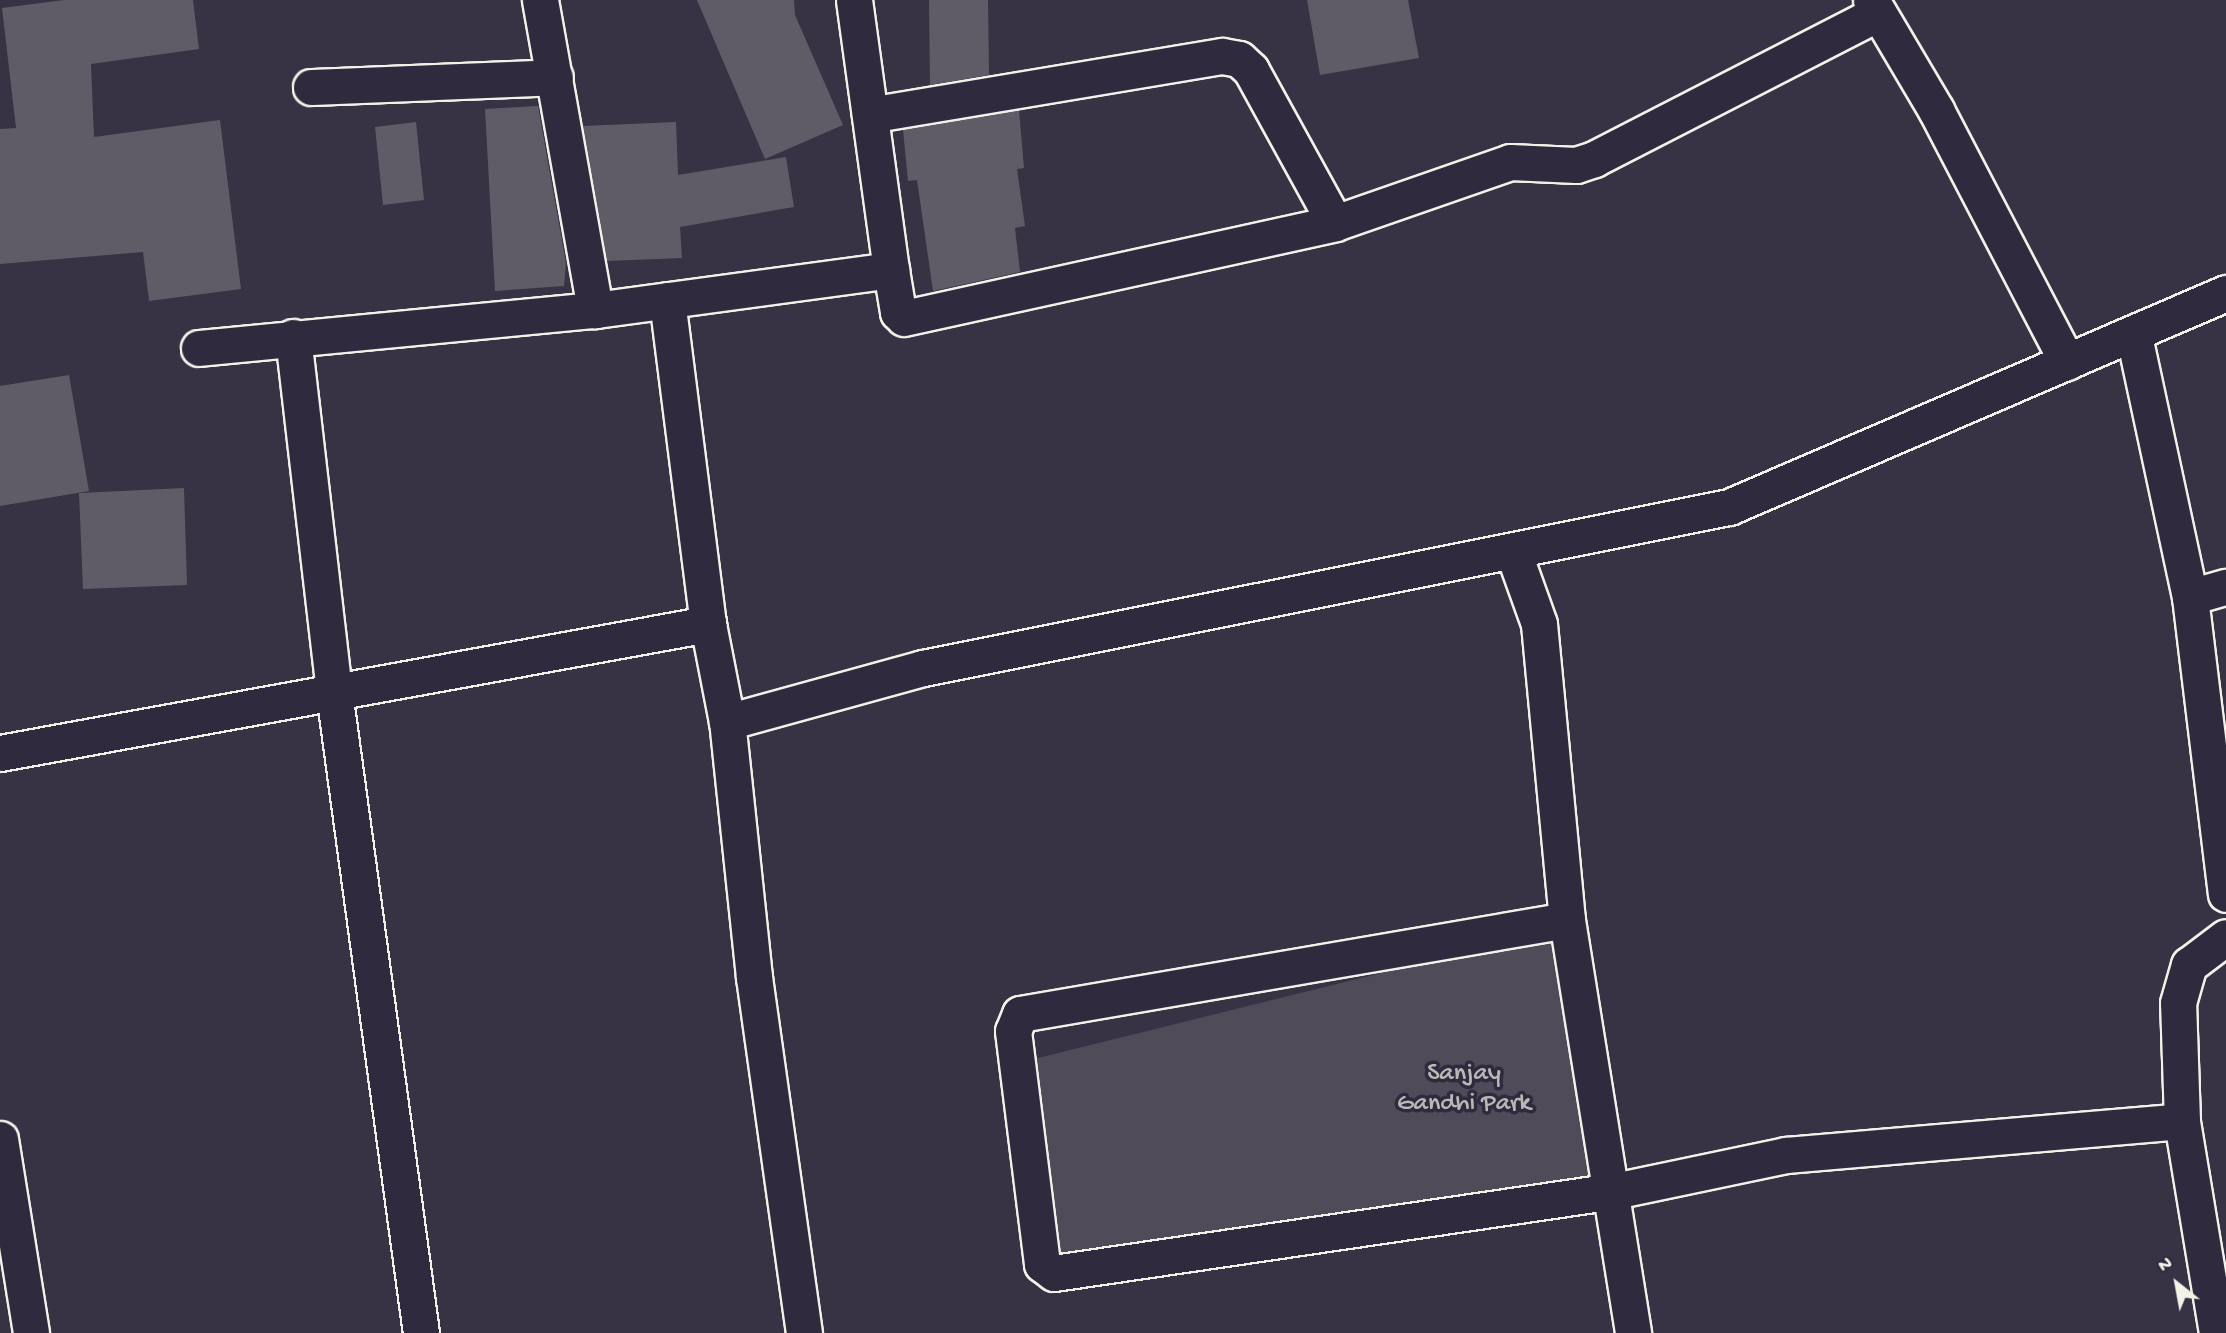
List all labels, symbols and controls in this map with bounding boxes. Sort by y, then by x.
park label: Sanjay Gandhi Park [1397,1059,1531,1120]
north arrow [2142,1249,2212,1319]
text: N [2155,1253,2177,1279]

